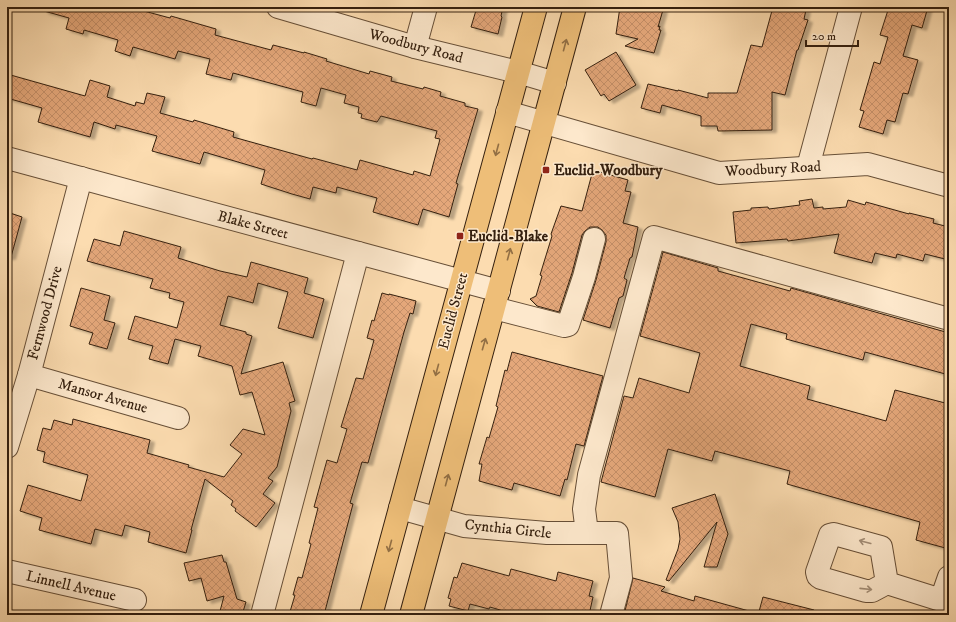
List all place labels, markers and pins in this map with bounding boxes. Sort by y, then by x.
place label: Euclid-Woodbury [554,161,663,180]
marker: Euclid-Woodbury [541,165,551,175]
place label: Euclid-Blake [468,227,549,246]
marker: Euclid-Blake [455,231,465,241]

